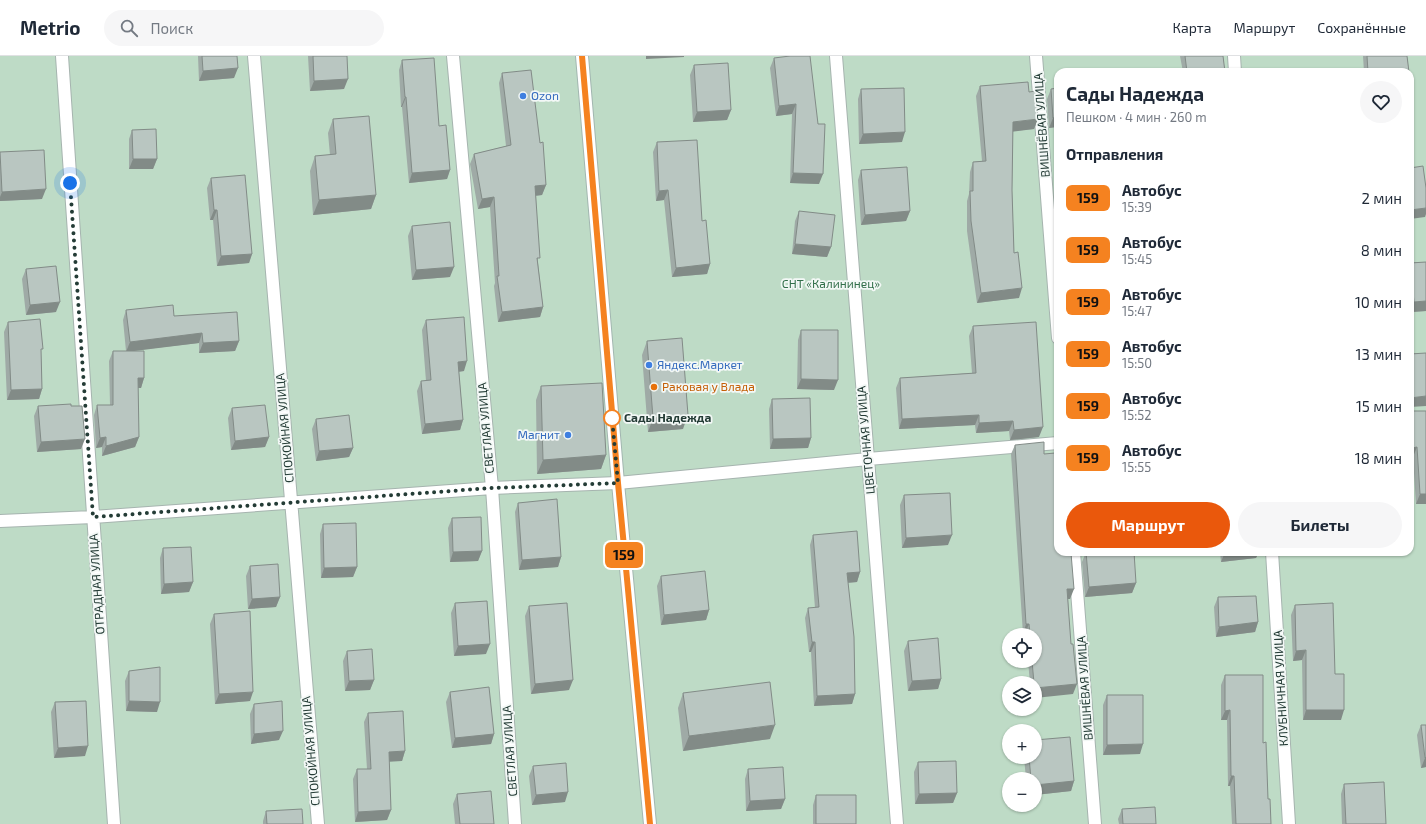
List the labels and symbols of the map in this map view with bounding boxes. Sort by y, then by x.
street label: ВИШНЁВАЯ УЛИЦА [1030,72,1052,178]
place label: Ozon [531,88,559,102]
marker: Ozon [518,91,528,101]
your location [60,173,80,193]
park label: СНТ «Калининец» [782,276,880,290]
place label: Яндекс.Маркет [657,357,743,371]
marker: Яндекс.Маркет [644,360,654,370]
street label: СПОКОЙНАЯ УЛИЦА [272,372,296,483]
place label: Раковая у Влада [662,379,755,394]
street label: СВЕТЛАЯ УЛИЦА [474,381,496,474]
marker: Раковая у Влада [649,382,659,392]
street label: ЦВЕТОЧНАЯ УЛИЦА [853,385,877,495]
marker: Сады Надежда [603,409,621,427]
place label: Сады Надежда [624,410,711,424]
place label: Магнит [517,427,560,441]
marker: Магнит [563,430,573,440]
street label: ОТРАДНАЯ УЛИЦА [85,533,107,635]
line badge: 159 [601,542,647,568]
street label: КЛУБНИЧНАЯ УЛИЦА [1270,629,1290,747]
street label: ВИШНЁВАЯ УЛИЦА [1073,635,1095,741]
street label: СПОКОЙНАЯ УЛИЦА [298,695,322,806]
street label: СВЕТЛАЯ УЛИЦА [499,704,519,797]

